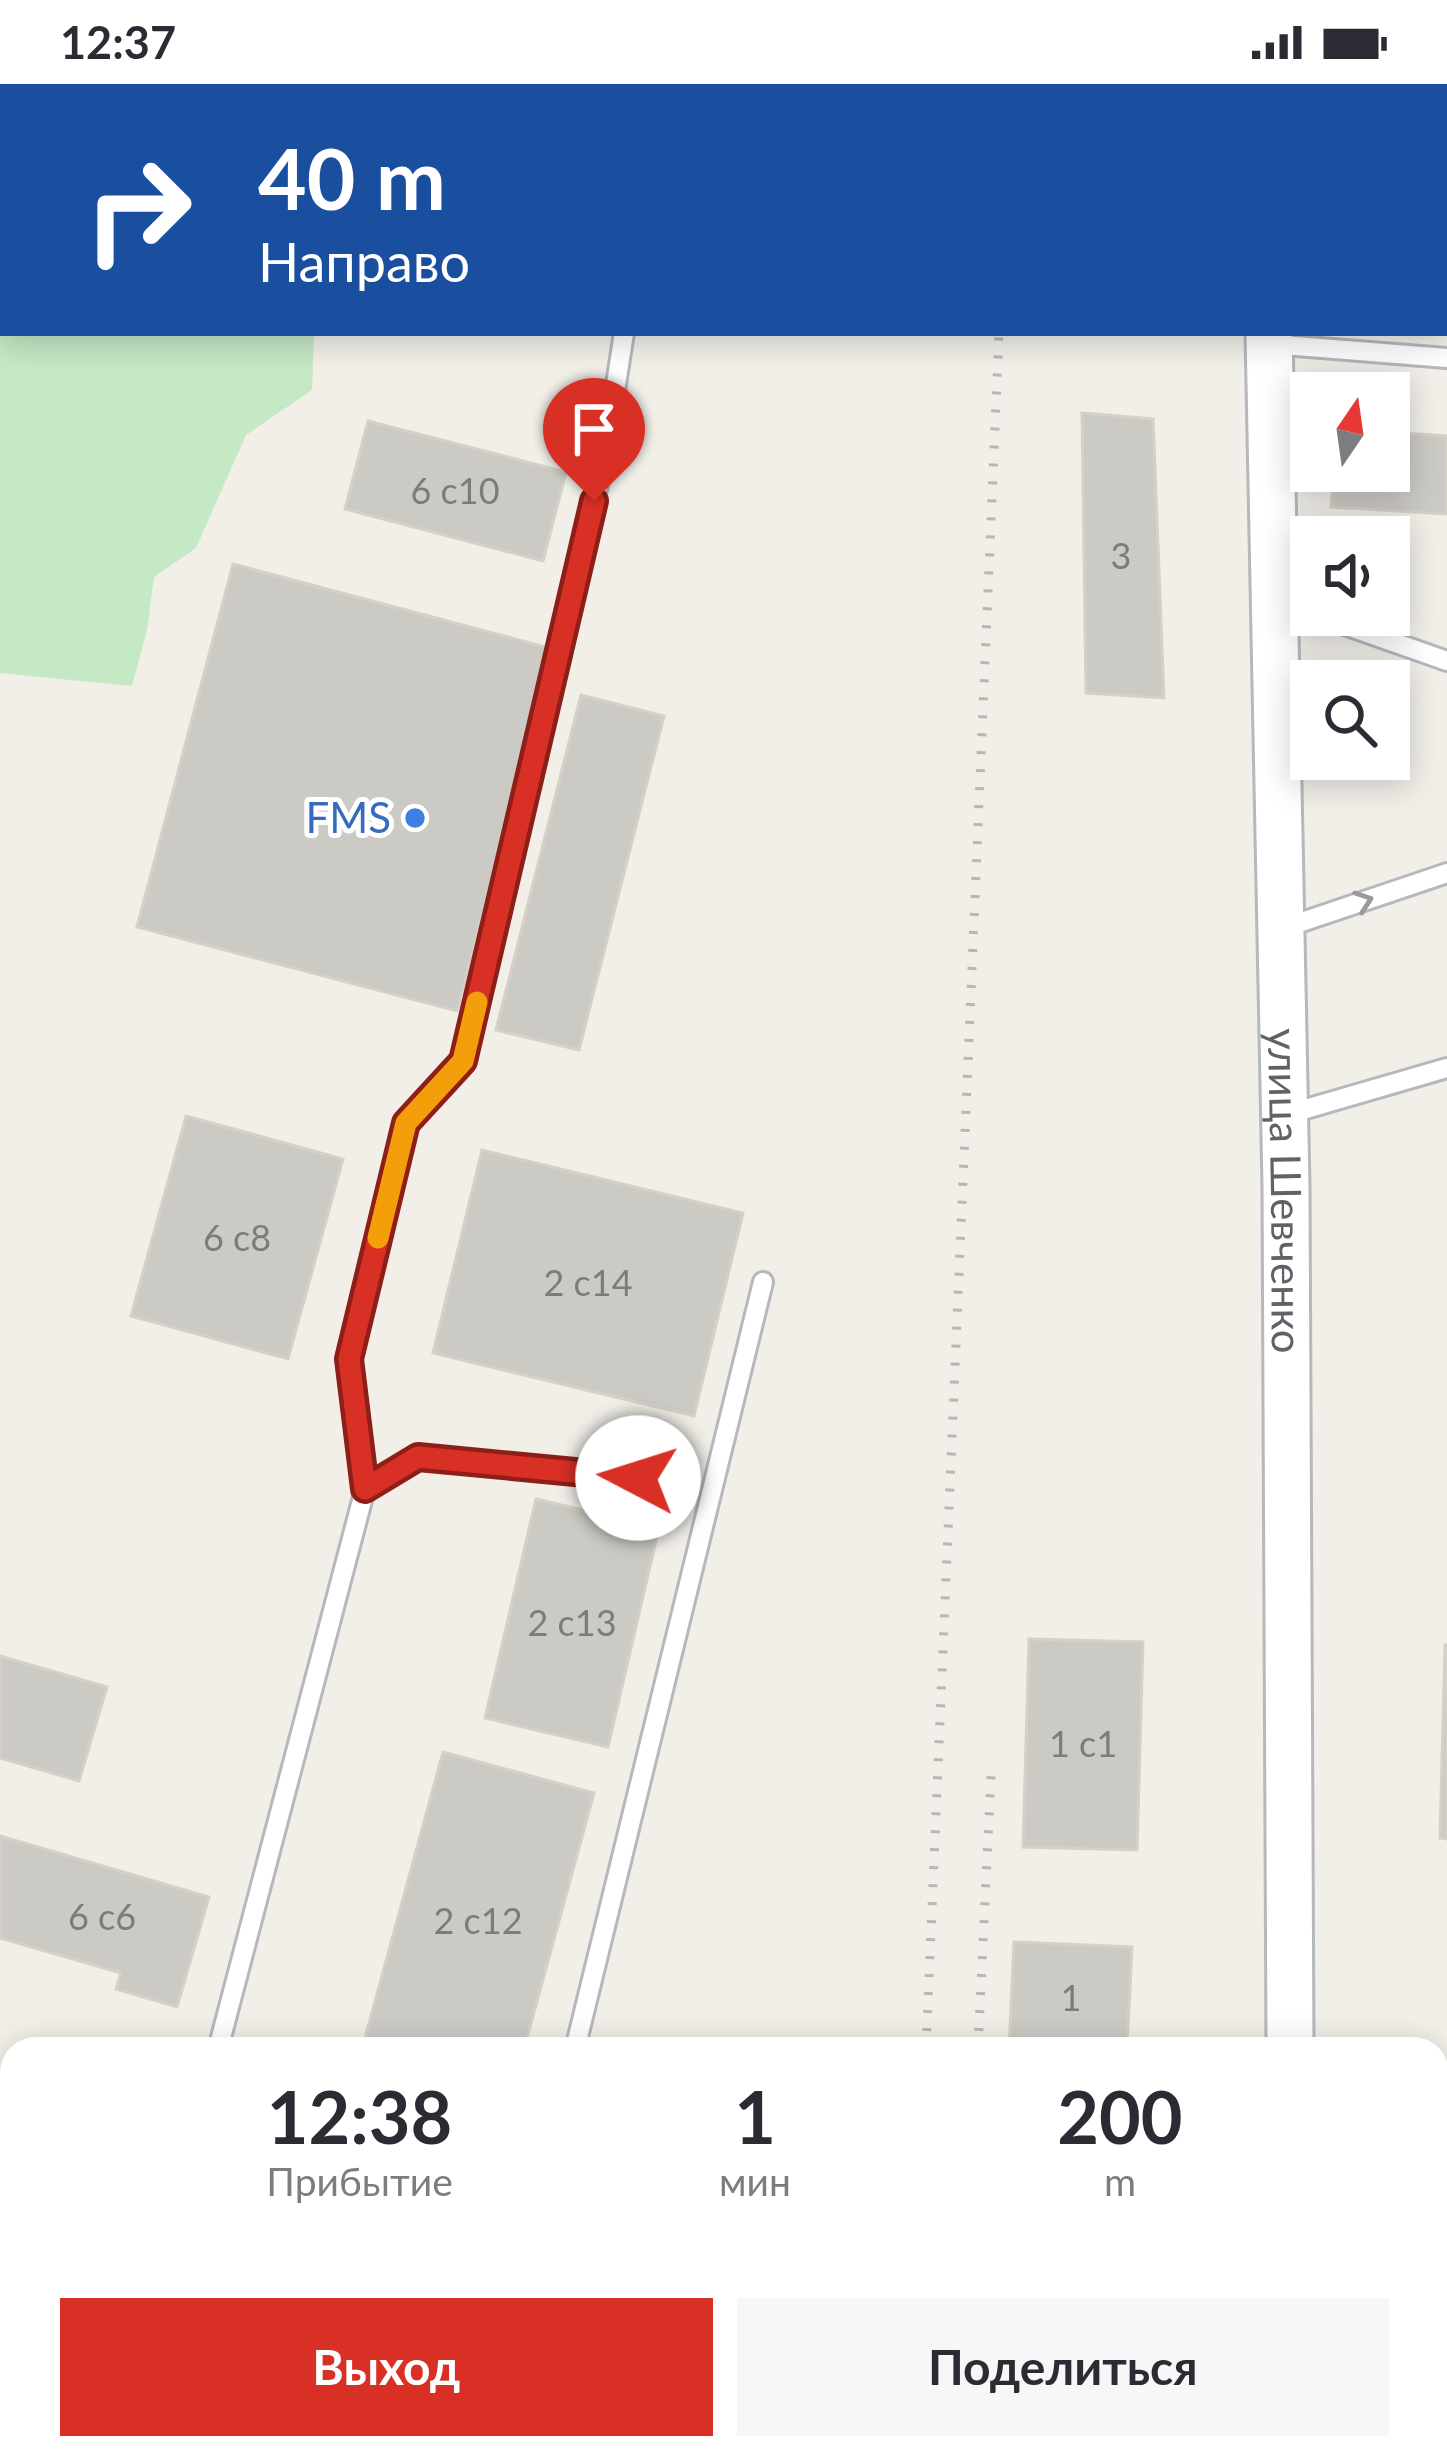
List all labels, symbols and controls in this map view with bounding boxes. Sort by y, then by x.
text: 12:37 [60,15,176,69]
text: 40 m [258,127,446,228]
icon: right [60,132,216,288]
text: Направо [258,229,470,294]
north arrow [1290,372,1410,492]
map controls [1290,372,1410,780]
pin [543,378,645,501]
icon: arrive [561,396,627,462]
house number: 6 с10 [410,468,500,512]
button: sound [1290,516,1410,636]
house number: 3 [1111,533,1131,577]
button: search [1290,660,1410,780]
place label: FMS [305,792,391,842]
marker: FMS [402,805,428,831]
one-way arrow [1353,890,1374,915]
street label: улица Шевченко [1259,1028,1313,1354]
house number: 6 с8 [203,1215,271,1259]
house number: 2 с14 [543,1260,633,1304]
position arrow [575,1415,701,1541]
house number: 2 с13 [527,1600,617,1644]
house number: 1 с1 [1049,1721,1117,1765]
house number: 6 с6 [68,1894,136,1938]
house number: 2 с12 [433,1898,523,1942]
house number: 1 [1061,1975,1081,2019]
text: 12:38 [267,2073,452,2159]
text: 1 [734,2073,776,2159]
text: 200 [1057,2073,1183,2159]
text: Прибытие [266,2158,453,2204]
text: мин [719,2158,791,2204]
text: m [1104,2158,1136,2204]
button: Выход [60,2298,713,2436]
button: Поделиться [737,2298,1389,2436]

